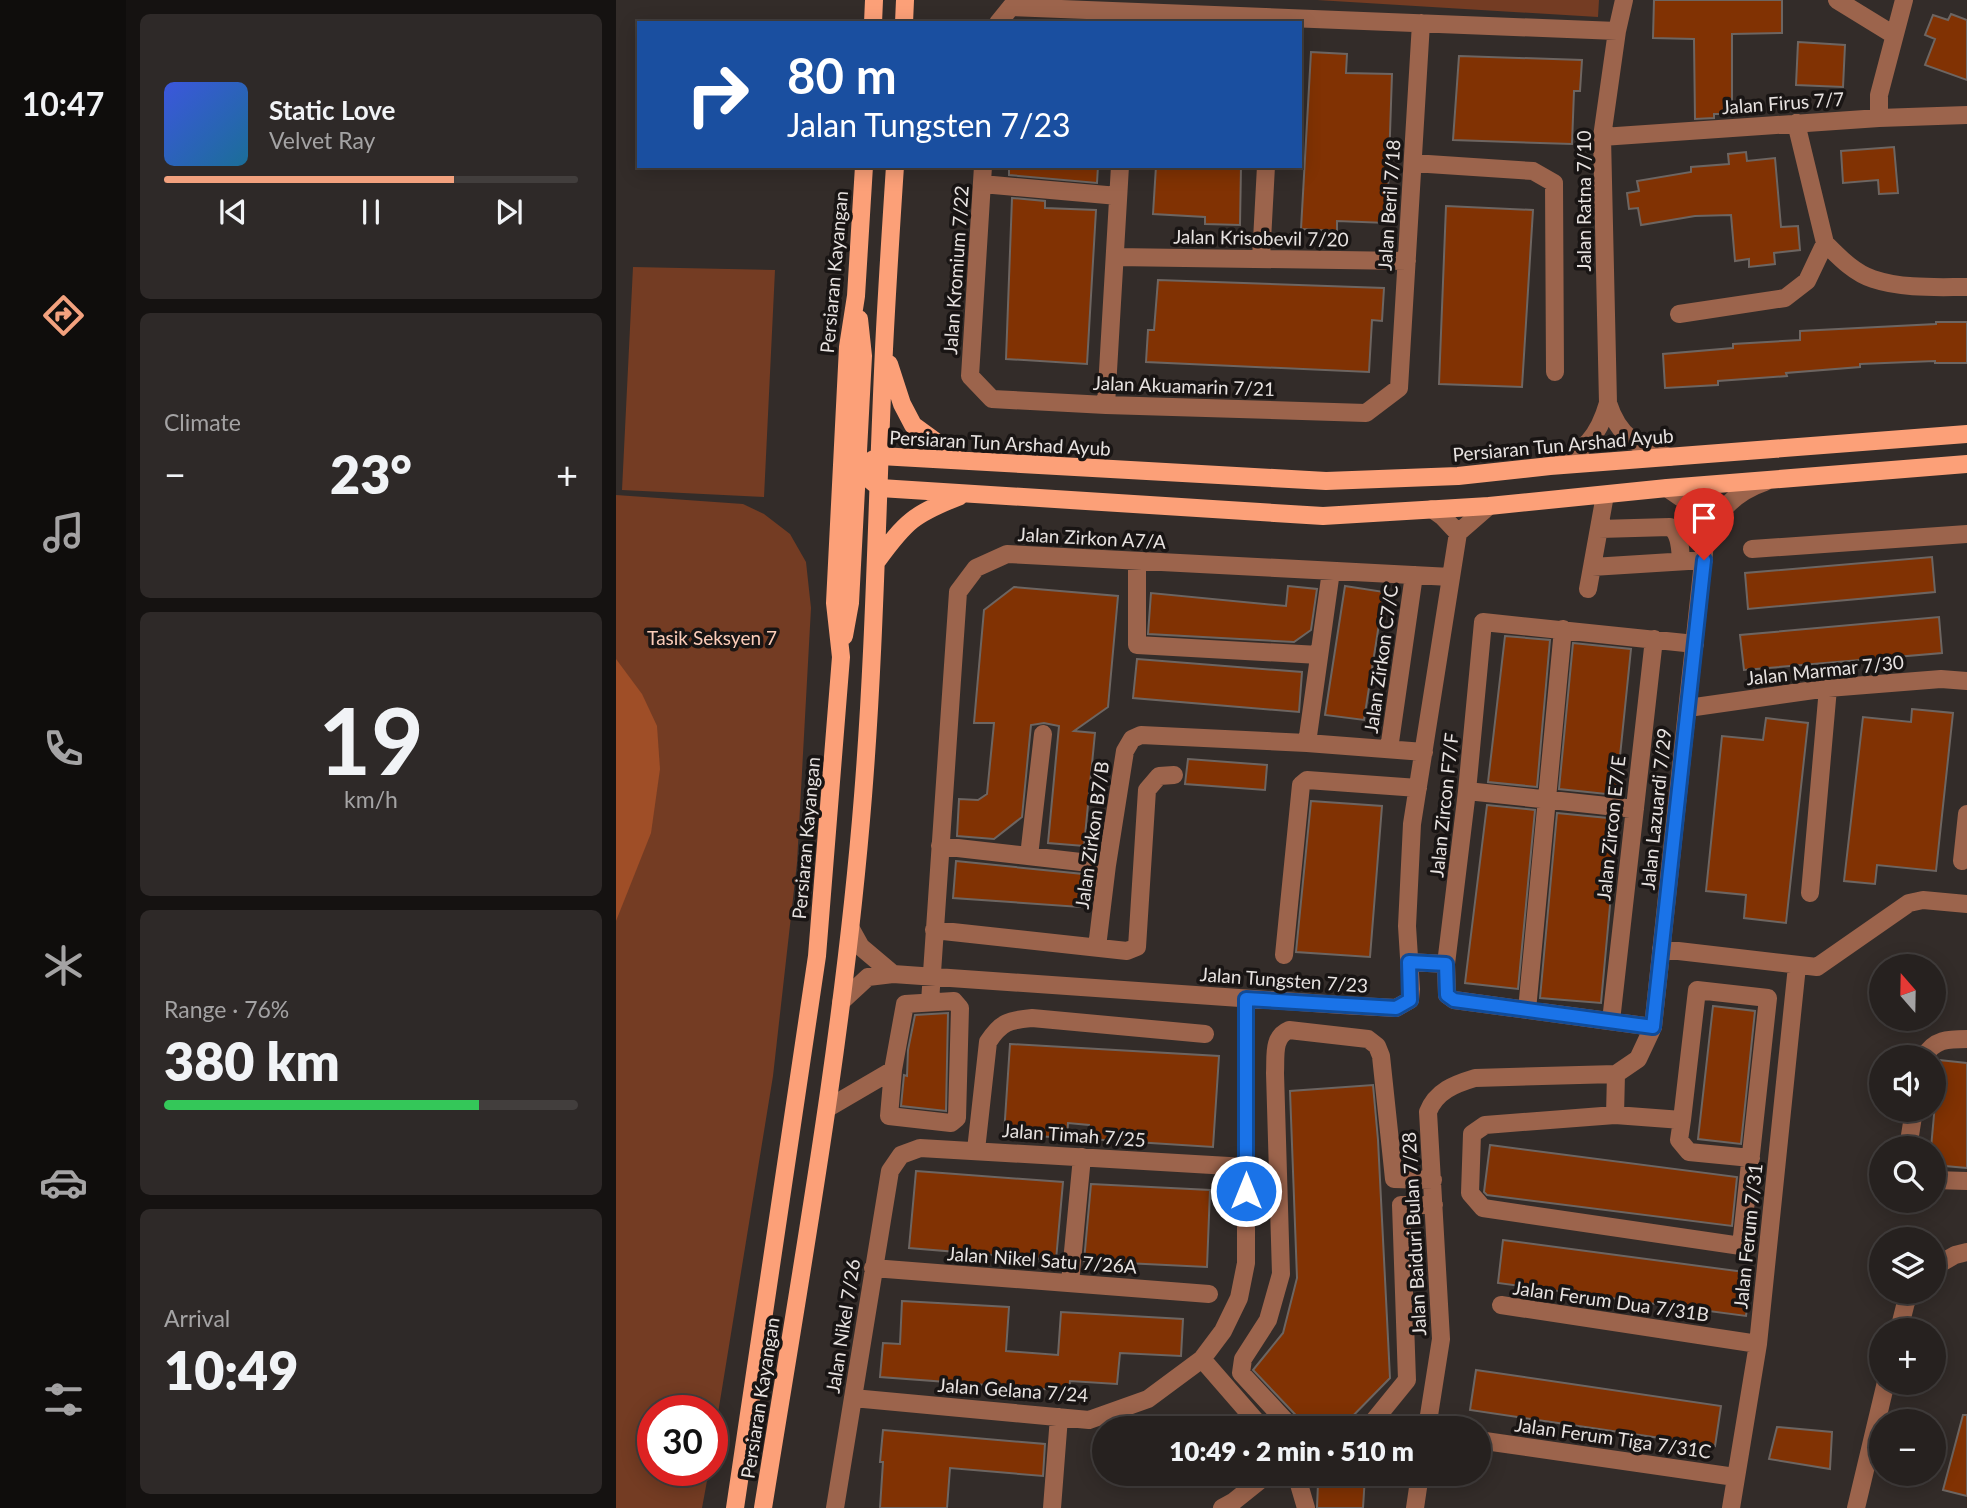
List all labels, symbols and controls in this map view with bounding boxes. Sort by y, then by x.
text: 80 m [787,46,897,104]
icon: right [672,49,763,140]
text: 10:47 [22,84,104,123]
street label: Jalan Firus 7/7 [1721,87,1845,118]
text: Static Love [269,94,396,126]
text: Jalan Tungsten 7/23 [787,105,1071,144]
text: Velvet Ray [269,126,375,154]
street label: Jalan Ratna 7/10 [1572,131,1595,271]
street label: Jalan Beril 7/18 [1372,139,1405,271]
street label: Jalan Kromium 7/22 [938,185,973,355]
street label: Persiaran Kayangan [815,190,852,354]
icon: previous [214,193,252,231]
icon: pause [352,193,390,231]
icon: next [490,193,528,231]
street label: Jalan Krisobevil 7/20 [1173,224,1349,251]
icon: directions [39,291,88,340]
street label: Jalan Akuamarin 7/21 [1093,371,1275,400]
text: Climate [164,408,241,436]
street label: Persiaran Tun Arshad Ayub [1452,423,1674,466]
street label: Persiaran Tun Arshad Ayub [889,425,1111,460]
text: 23° [330,443,412,505]
text: − [164,451,186,497]
text: + [556,451,578,497]
pin [1674,488,1734,560]
icon: arrive [1685,499,1723,537]
icon: music [39,508,88,557]
street label: Jalan Zirkon A7/A [1017,522,1167,553]
street label: Jalan Zirkon C7/C [1359,583,1402,735]
park label: Tasik Seksyen 7 [647,626,777,649]
street label: Jalan Marmar 7/30 [1745,650,1905,689]
text: 19 [318,685,424,794]
icon: phone [39,724,88,773]
street label: Jalan Lazuardi 7/29 [1636,727,1675,891]
street label: Jalan Zircon F7/F [1424,731,1463,878]
street label: Jalan Zircon E7/E [1591,754,1630,902]
street label: Persiaran Kayangan [787,756,824,920]
street label: Jalan Zirkon B7/B [1070,760,1113,910]
text: km/h [344,785,398,813]
icon: climate [39,941,88,990]
north arrow [1869,954,1946,1031]
map controls [1869,954,1946,1486]
street label: Jalan Tungsten 7/23 [1199,962,1369,997]
text: Range · 76% [164,995,289,1023]
text: 380 km [164,1030,340,1092]
button: sound [1869,1045,1946,1122]
street label: Jalan Timah 7/25 [1001,1118,1147,1151]
street label: Jalan Baiduri Bulan 7/28 [1397,1132,1430,1336]
button: search [1869,1136,1946,1213]
position arrow [1209,1154,1283,1228]
icon: car [39,1158,88,1207]
street label: Jalan Ferum 7/31 [1728,1162,1767,1310]
button: layers [1869,1227,1946,1304]
street label: Jalan Nikel Satu 7/26A [946,1241,1138,1278]
street label: Jalan Nikel 7/26 [821,1257,864,1395]
street label: Jalan Ferum Dua 7/31B [1512,1275,1710,1326]
text: Arrival [164,1304,230,1332]
street label: Persiaran Kayangan [735,1316,784,1480]
button: + [1869,1318,1946,1395]
text: 10:49 [164,1339,298,1401]
street label: Jalan Gelana 7/24 [937,1373,1089,1406]
icon: filters [39,1375,88,1424]
speed limit sign: 30 [637,1395,728,1486]
button: − [1869,1409,1946,1486]
street label: Jalan Ferum Tiga 7/31C [1513,1412,1713,1463]
text: 10:49 · 2 min · 510 m [1169,1435,1414,1467]

